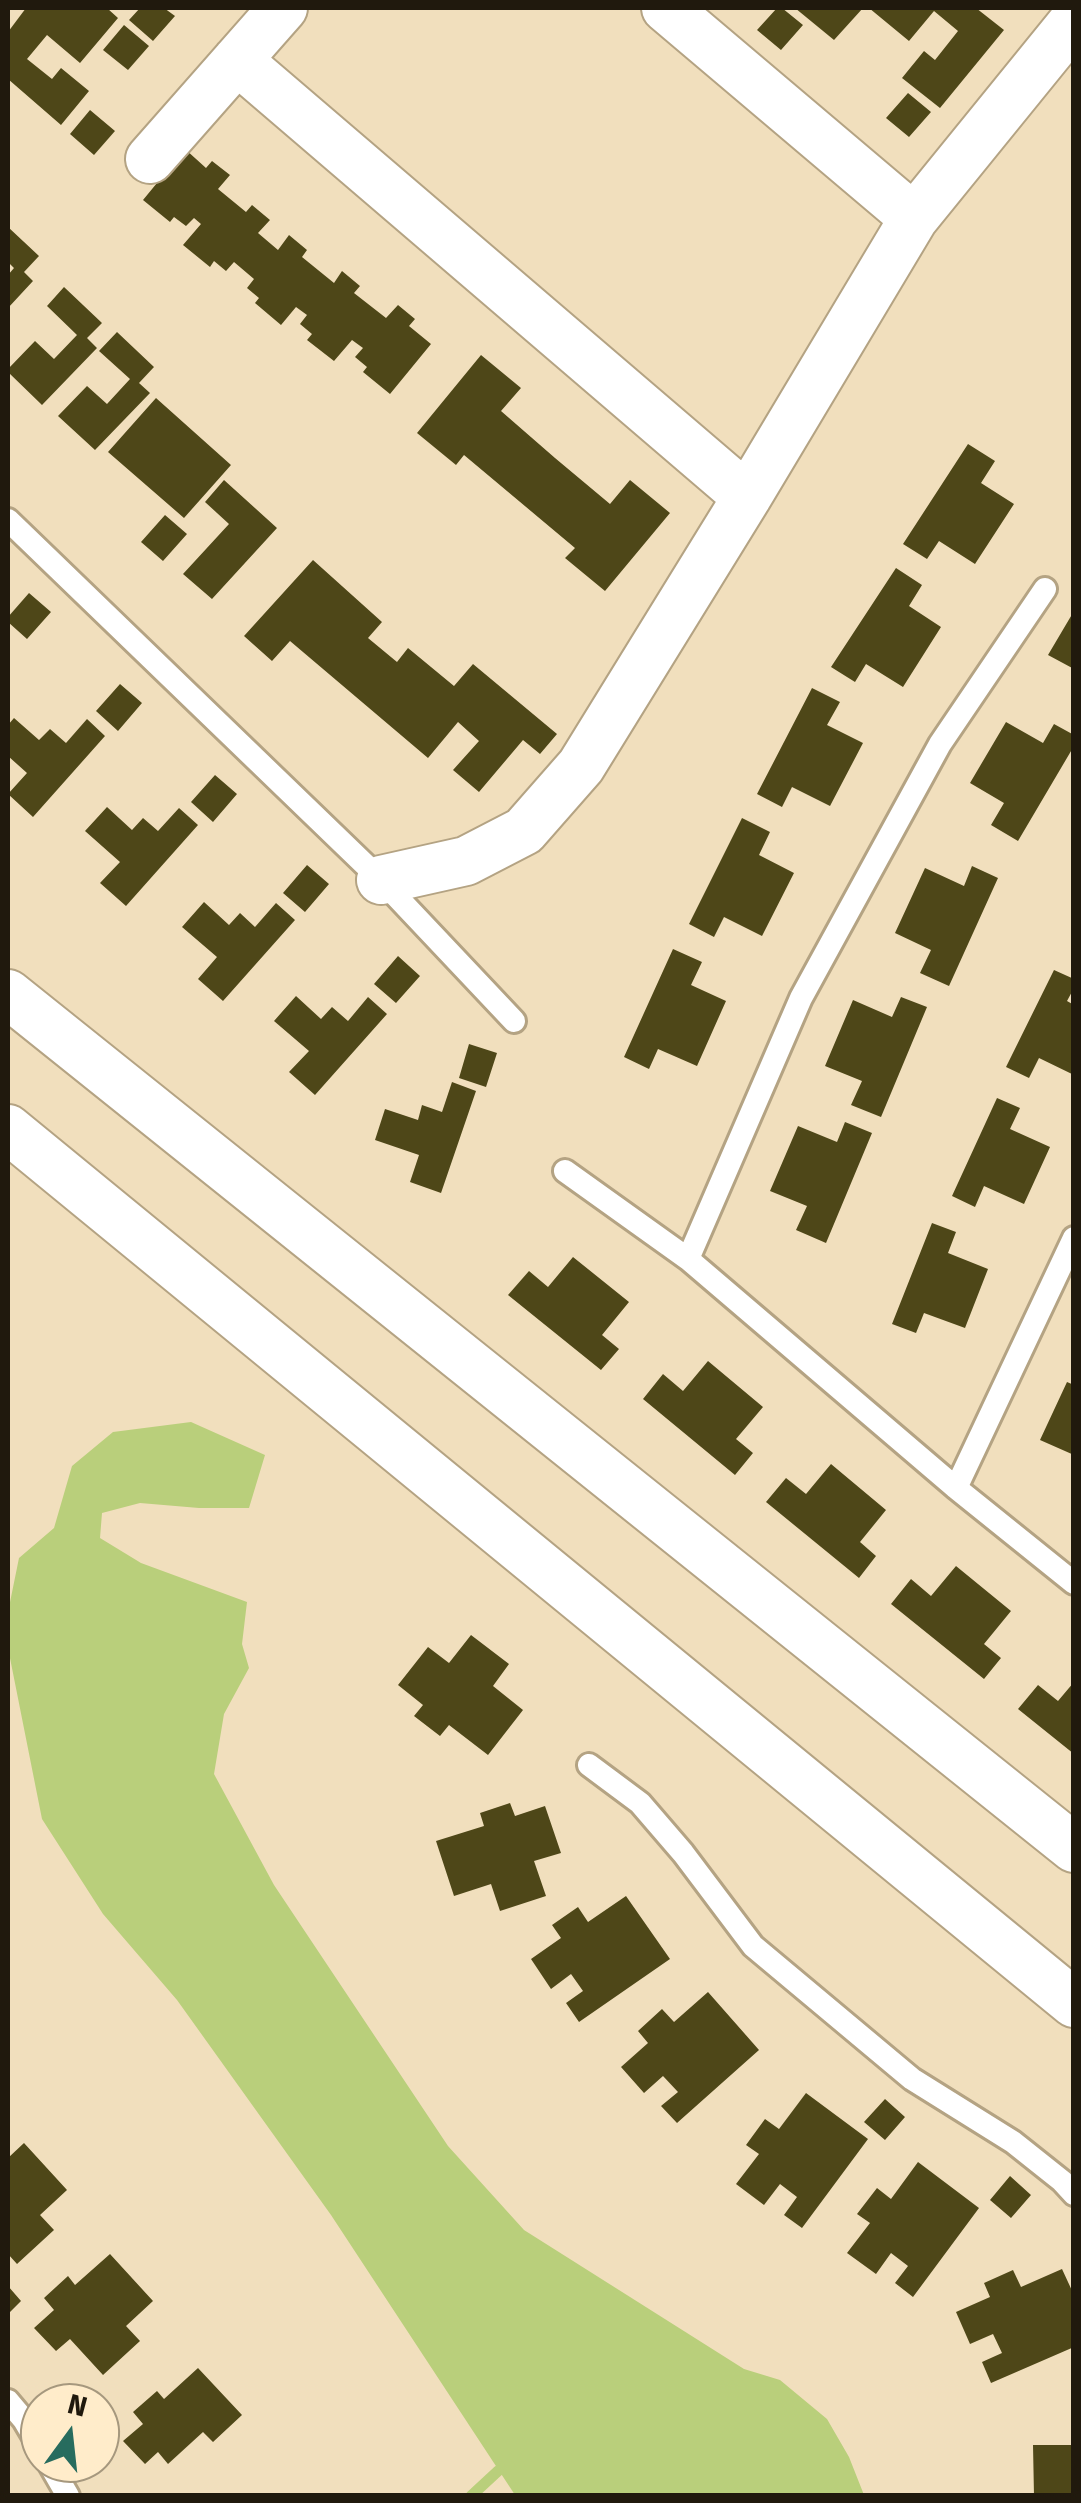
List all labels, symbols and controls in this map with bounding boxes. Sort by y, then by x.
north arrow [20,2383,120,2483]
text: N [64,2387,91,2424]

